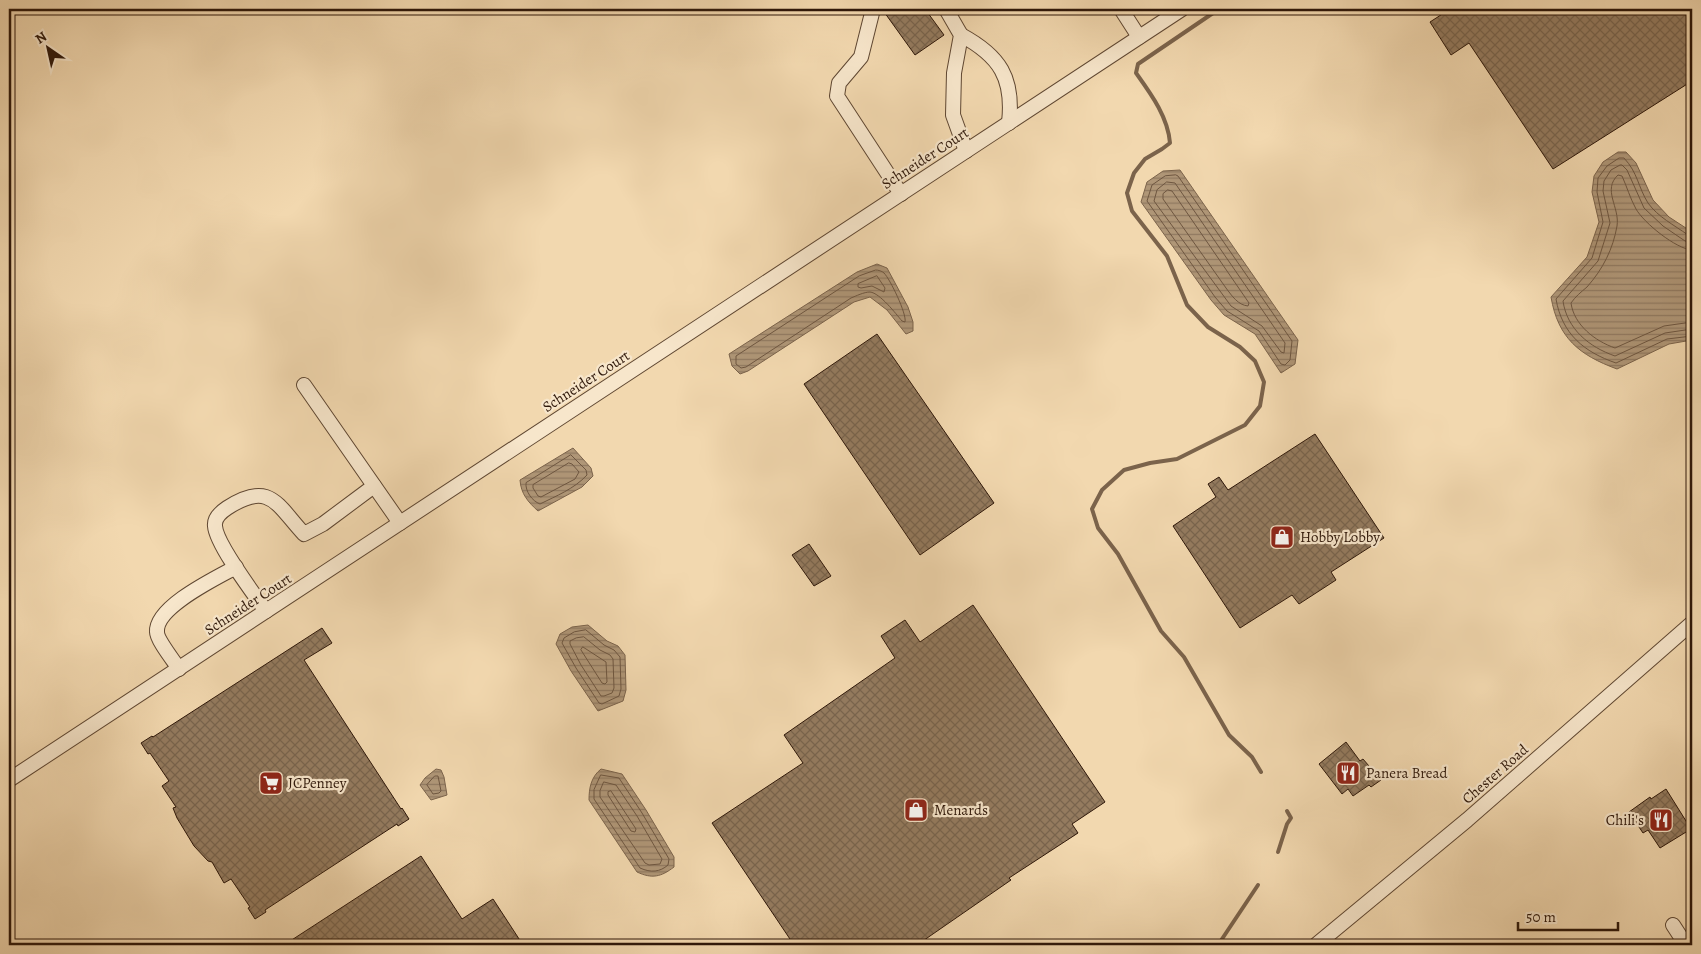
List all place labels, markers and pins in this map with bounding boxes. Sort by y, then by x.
shop icon: Hobby Lobby [1269,524,1295,550]
place label: Hobby Lobby [1300,527,1380,547]
restaurant icon: Panera Bread [1335,760,1361,786]
place label: Panera Bread [1366,763,1449,783]
supermarket icon: JCPenney [258,770,284,796]
place label: JCPenney [288,773,347,793]
shop icon: Menards [903,797,929,823]
place label: Menards [934,800,988,820]
restaurant icon: Chili's [1648,807,1674,833]
place label: Chili's [1606,810,1644,830]

